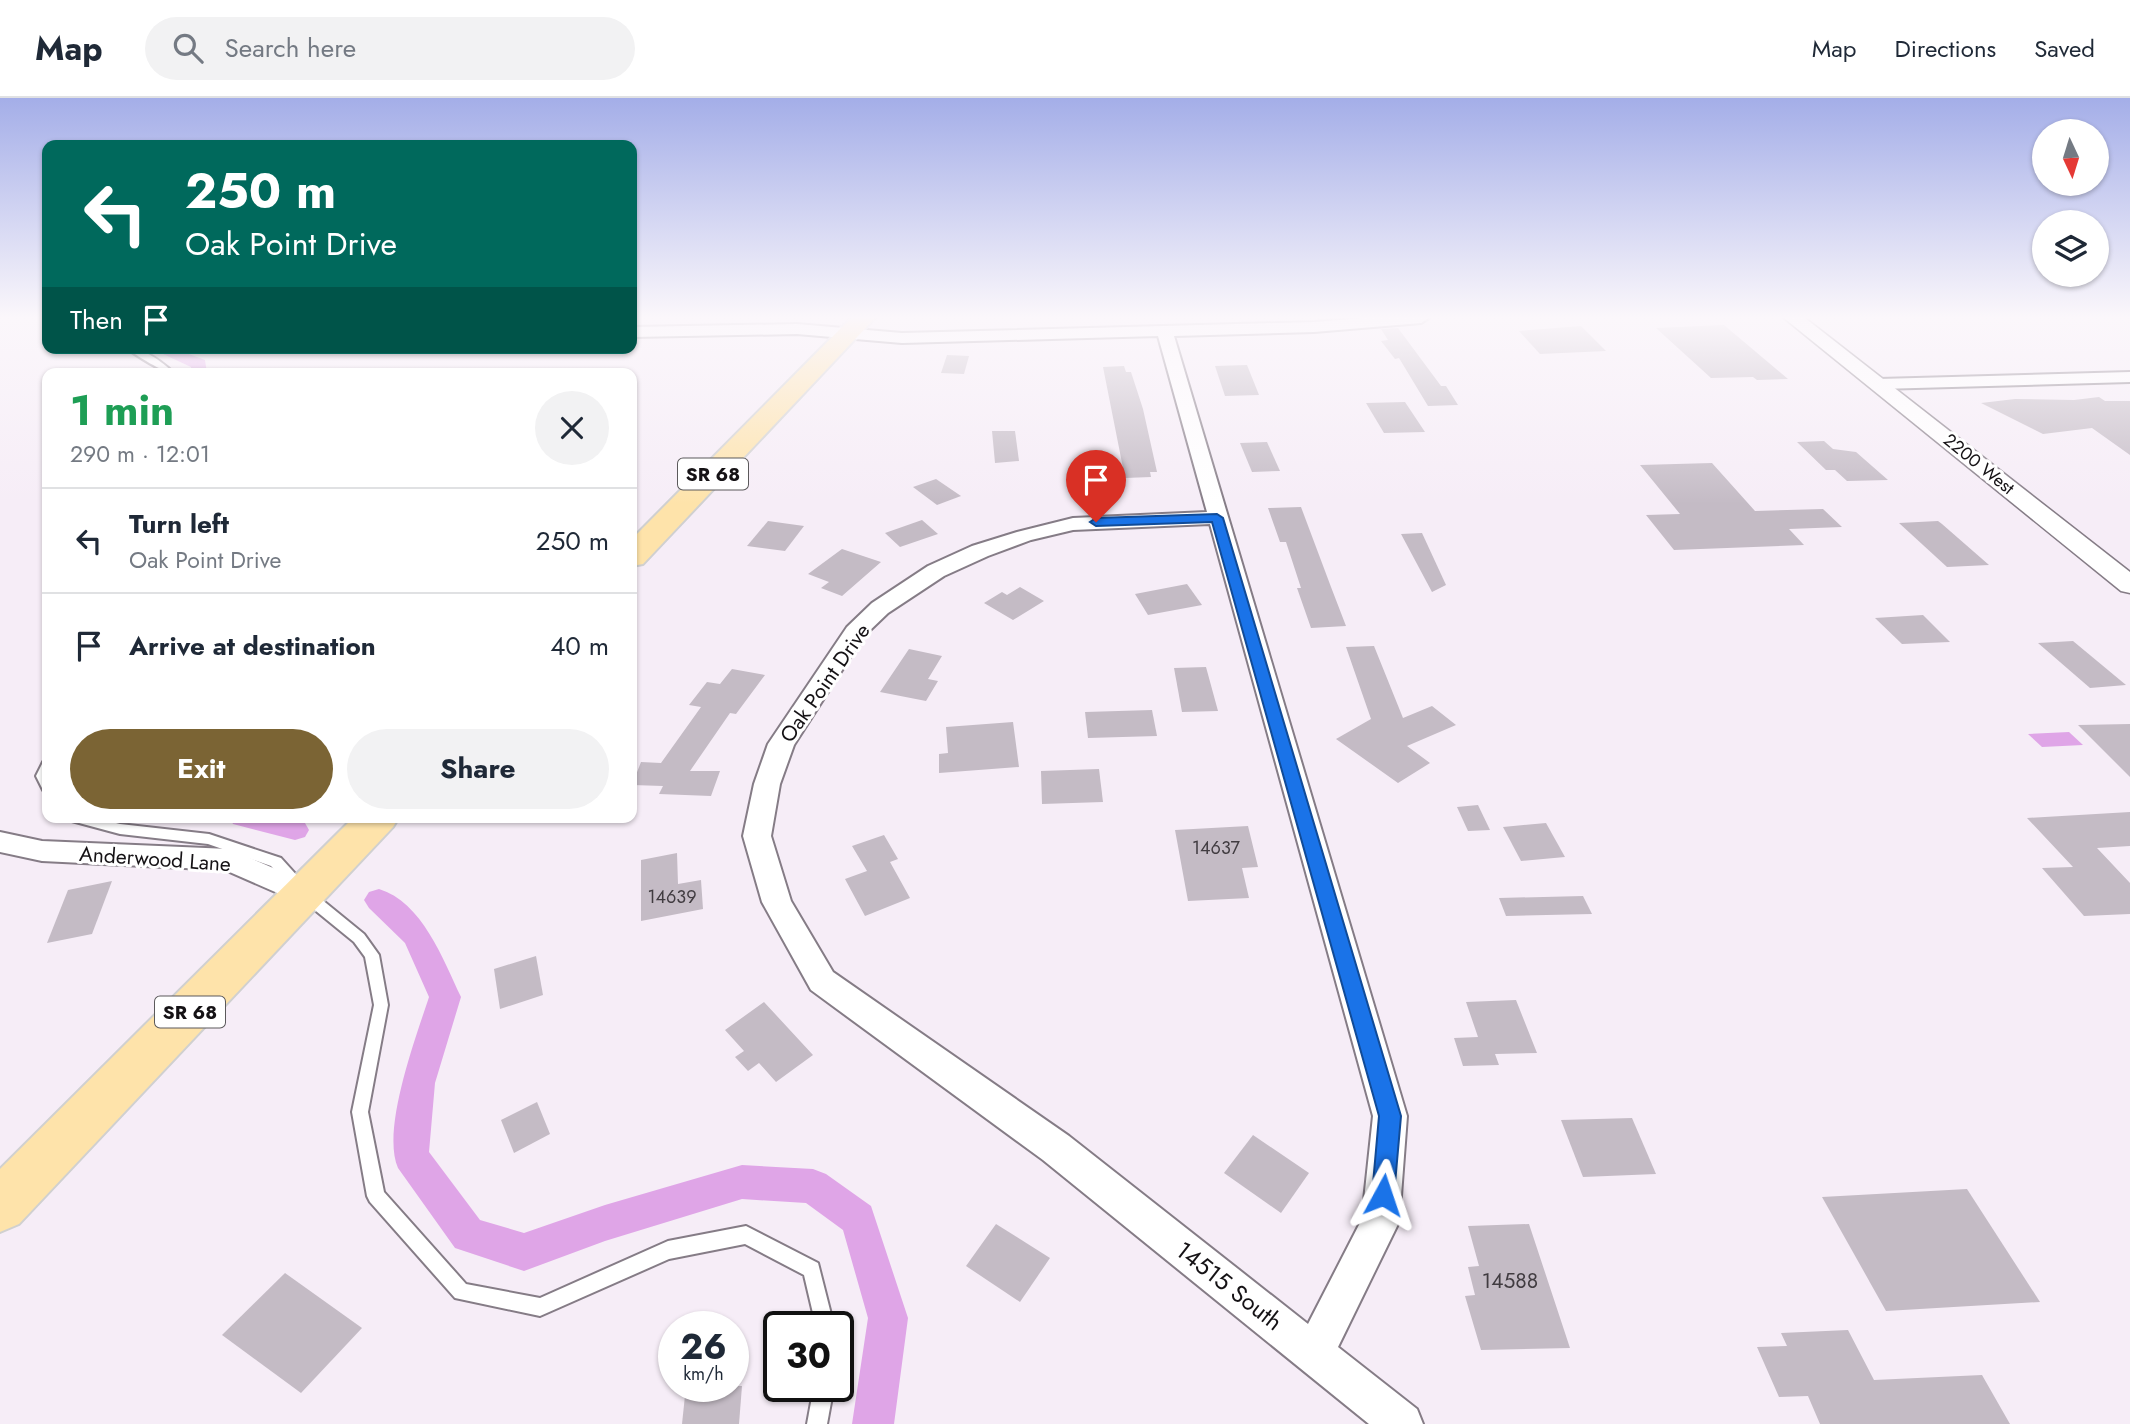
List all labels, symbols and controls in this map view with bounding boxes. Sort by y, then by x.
search box [145,17,635,80]
text: Map [35,25,103,72]
icon: search [169,29,207,67]
text: Search here [225,29,356,67]
text: Map [1812,31,1857,66]
text: Directions [1895,31,1996,66]
text: Saved [2034,31,2095,66]
north arrow [2032,119,2109,196]
map controls [2032,119,2109,287]
text: 250 m [185,156,336,226]
icon: left [70,168,161,259]
button: layers [2032,210,2109,287]
text: Oak Point Drive [185,221,397,267]
text: Then [70,301,123,339]
icon: arrive [137,301,175,339]
text: 1 min [70,380,174,441]
button: close [535,391,609,465]
street label: 2200 West [1938,427,2021,501]
text: 290 m · 12:01 [70,437,210,471]
pin [1066,450,1126,522]
road number: SR 68 [678,458,748,490]
icon: arrive [1077,461,1115,499]
text: Turn left [129,505,229,543]
icon: left [70,522,108,560]
text: 250 m [536,522,609,560]
text: Oak Point Drive [129,543,281,577]
street label: Oak Point Drive [773,617,877,749]
icon: arrive [70,627,108,665]
text: Arrive at destination [129,627,376,665]
text: 40 m [550,627,609,665]
button: Exit [70,729,333,809]
button: Share [347,729,609,809]
house number: 14637 [1192,835,1241,861]
street label: Anderwood Lane [78,839,232,879]
house number: 14639 [647,884,697,910]
road number: SR 68 [155,996,225,1028]
position arrow [1346,1158,1420,1232]
street label: 14515 South [1168,1233,1290,1339]
house number: 14588 [1482,1266,1538,1296]
speed limit sign: 30 [763,1311,854,1402]
text: 26 [680,1322,727,1372]
text: km/h [683,1361,724,1387]

